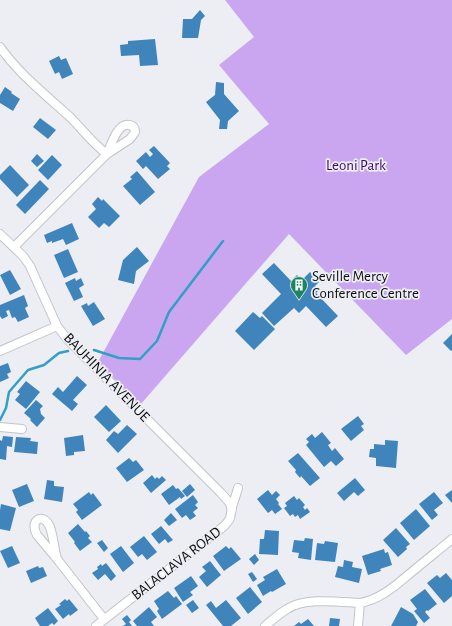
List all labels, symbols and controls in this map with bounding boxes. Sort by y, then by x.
park label: Leoni Park [326,158,386,173]
place label: Seville Mercy Conference Centre [312,269,419,301]
building icon: Seville Mercy Conference Centre [289,275,309,300]
street label: BAUHINIA AVENUE [61,330,152,424]
street label: BALACLAVA ROAD [129,524,224,603]

